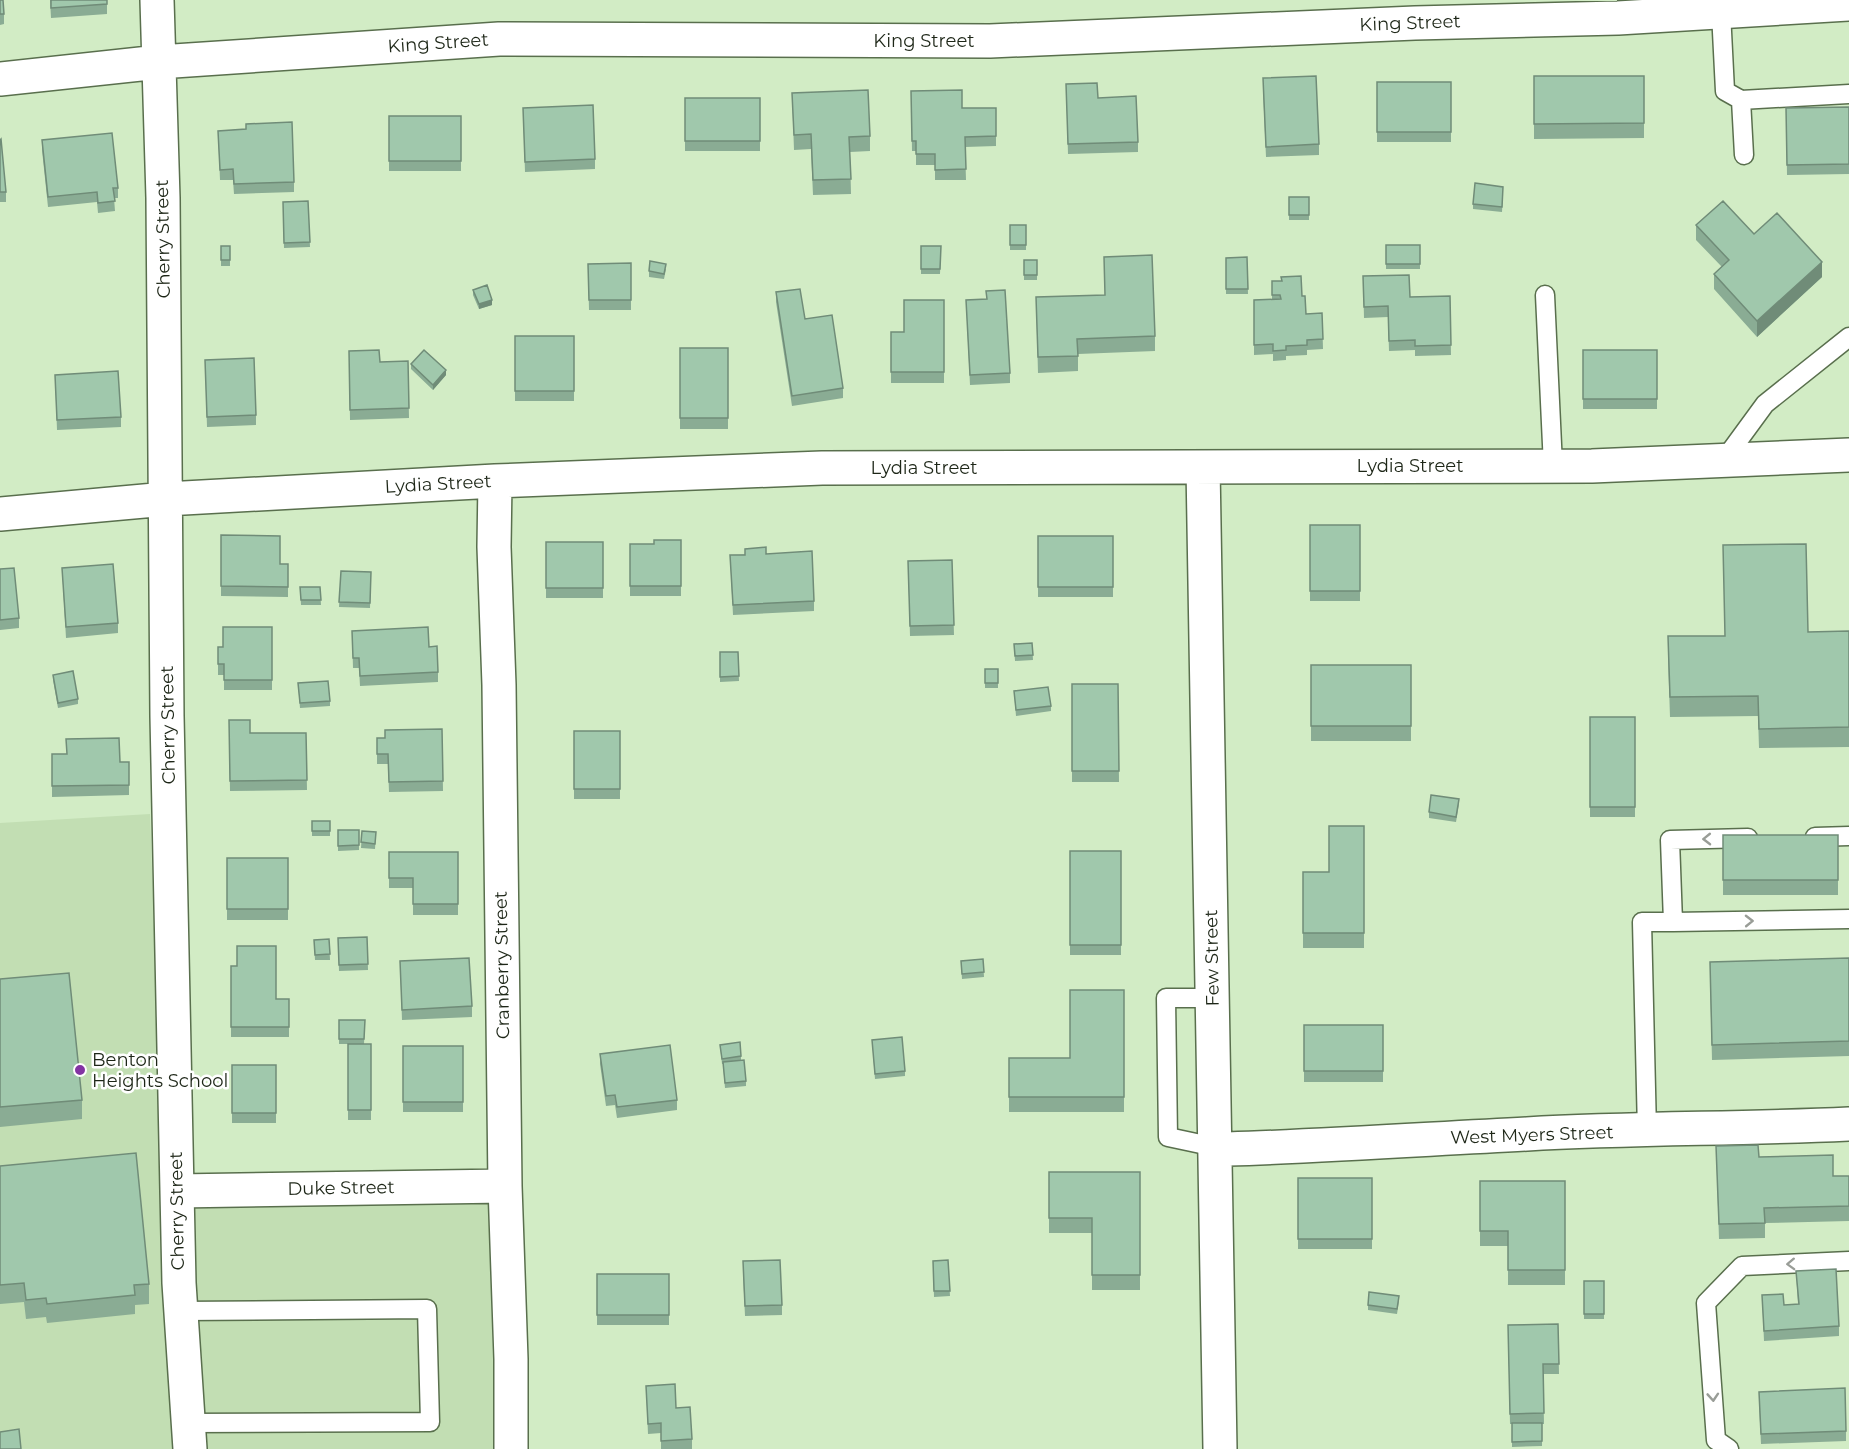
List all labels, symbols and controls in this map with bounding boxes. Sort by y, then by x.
street label: King Street [1359,10,1461,36]
street label: King Street [387,28,489,58]
street label: King Street [873,30,975,52]
street label: Cherry Street [151,179,175,299]
street label: Lydia Street [1357,455,1463,477]
street label: Lydia Street [871,457,977,479]
street label: Lydia Street [384,470,492,498]
street label: Cherry Street [156,665,180,785]
one-way arrow [1702,833,1711,845]
street label: Cranberry Street [490,891,514,1039]
street label: Few Street [1200,909,1224,1007]
one-way arrow [1745,915,1754,927]
place label: Benton Heights School [92,1049,228,1092]
marker: Benton Heights School [73,1063,87,1077]
street label: West Myers Street [1450,1121,1614,1149]
street label: Cherry Street [165,1151,189,1271]
street label: Duke Street [287,1176,395,1200]
one-way arrow [1786,1257,1795,1270]
one-way arrow [1706,1393,1719,1402]

